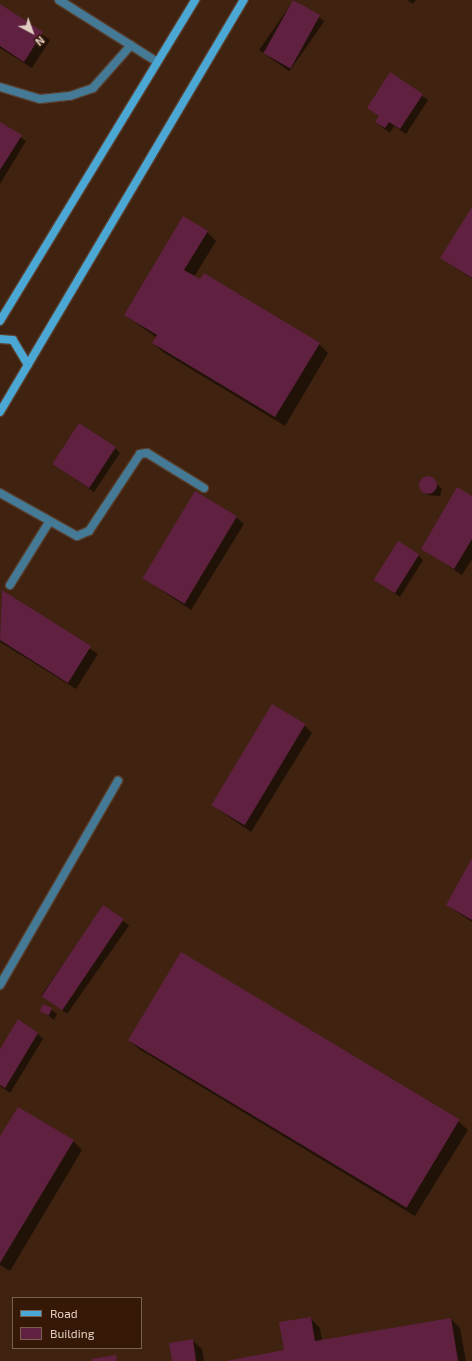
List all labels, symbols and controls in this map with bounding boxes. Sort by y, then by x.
north arrow [12,12,52,52]
text: N [33,34,47,49]
legend [12,1297,142,1349]
text: Road [50,1306,78,1320]
text: Building [50,1326,94,1340]

